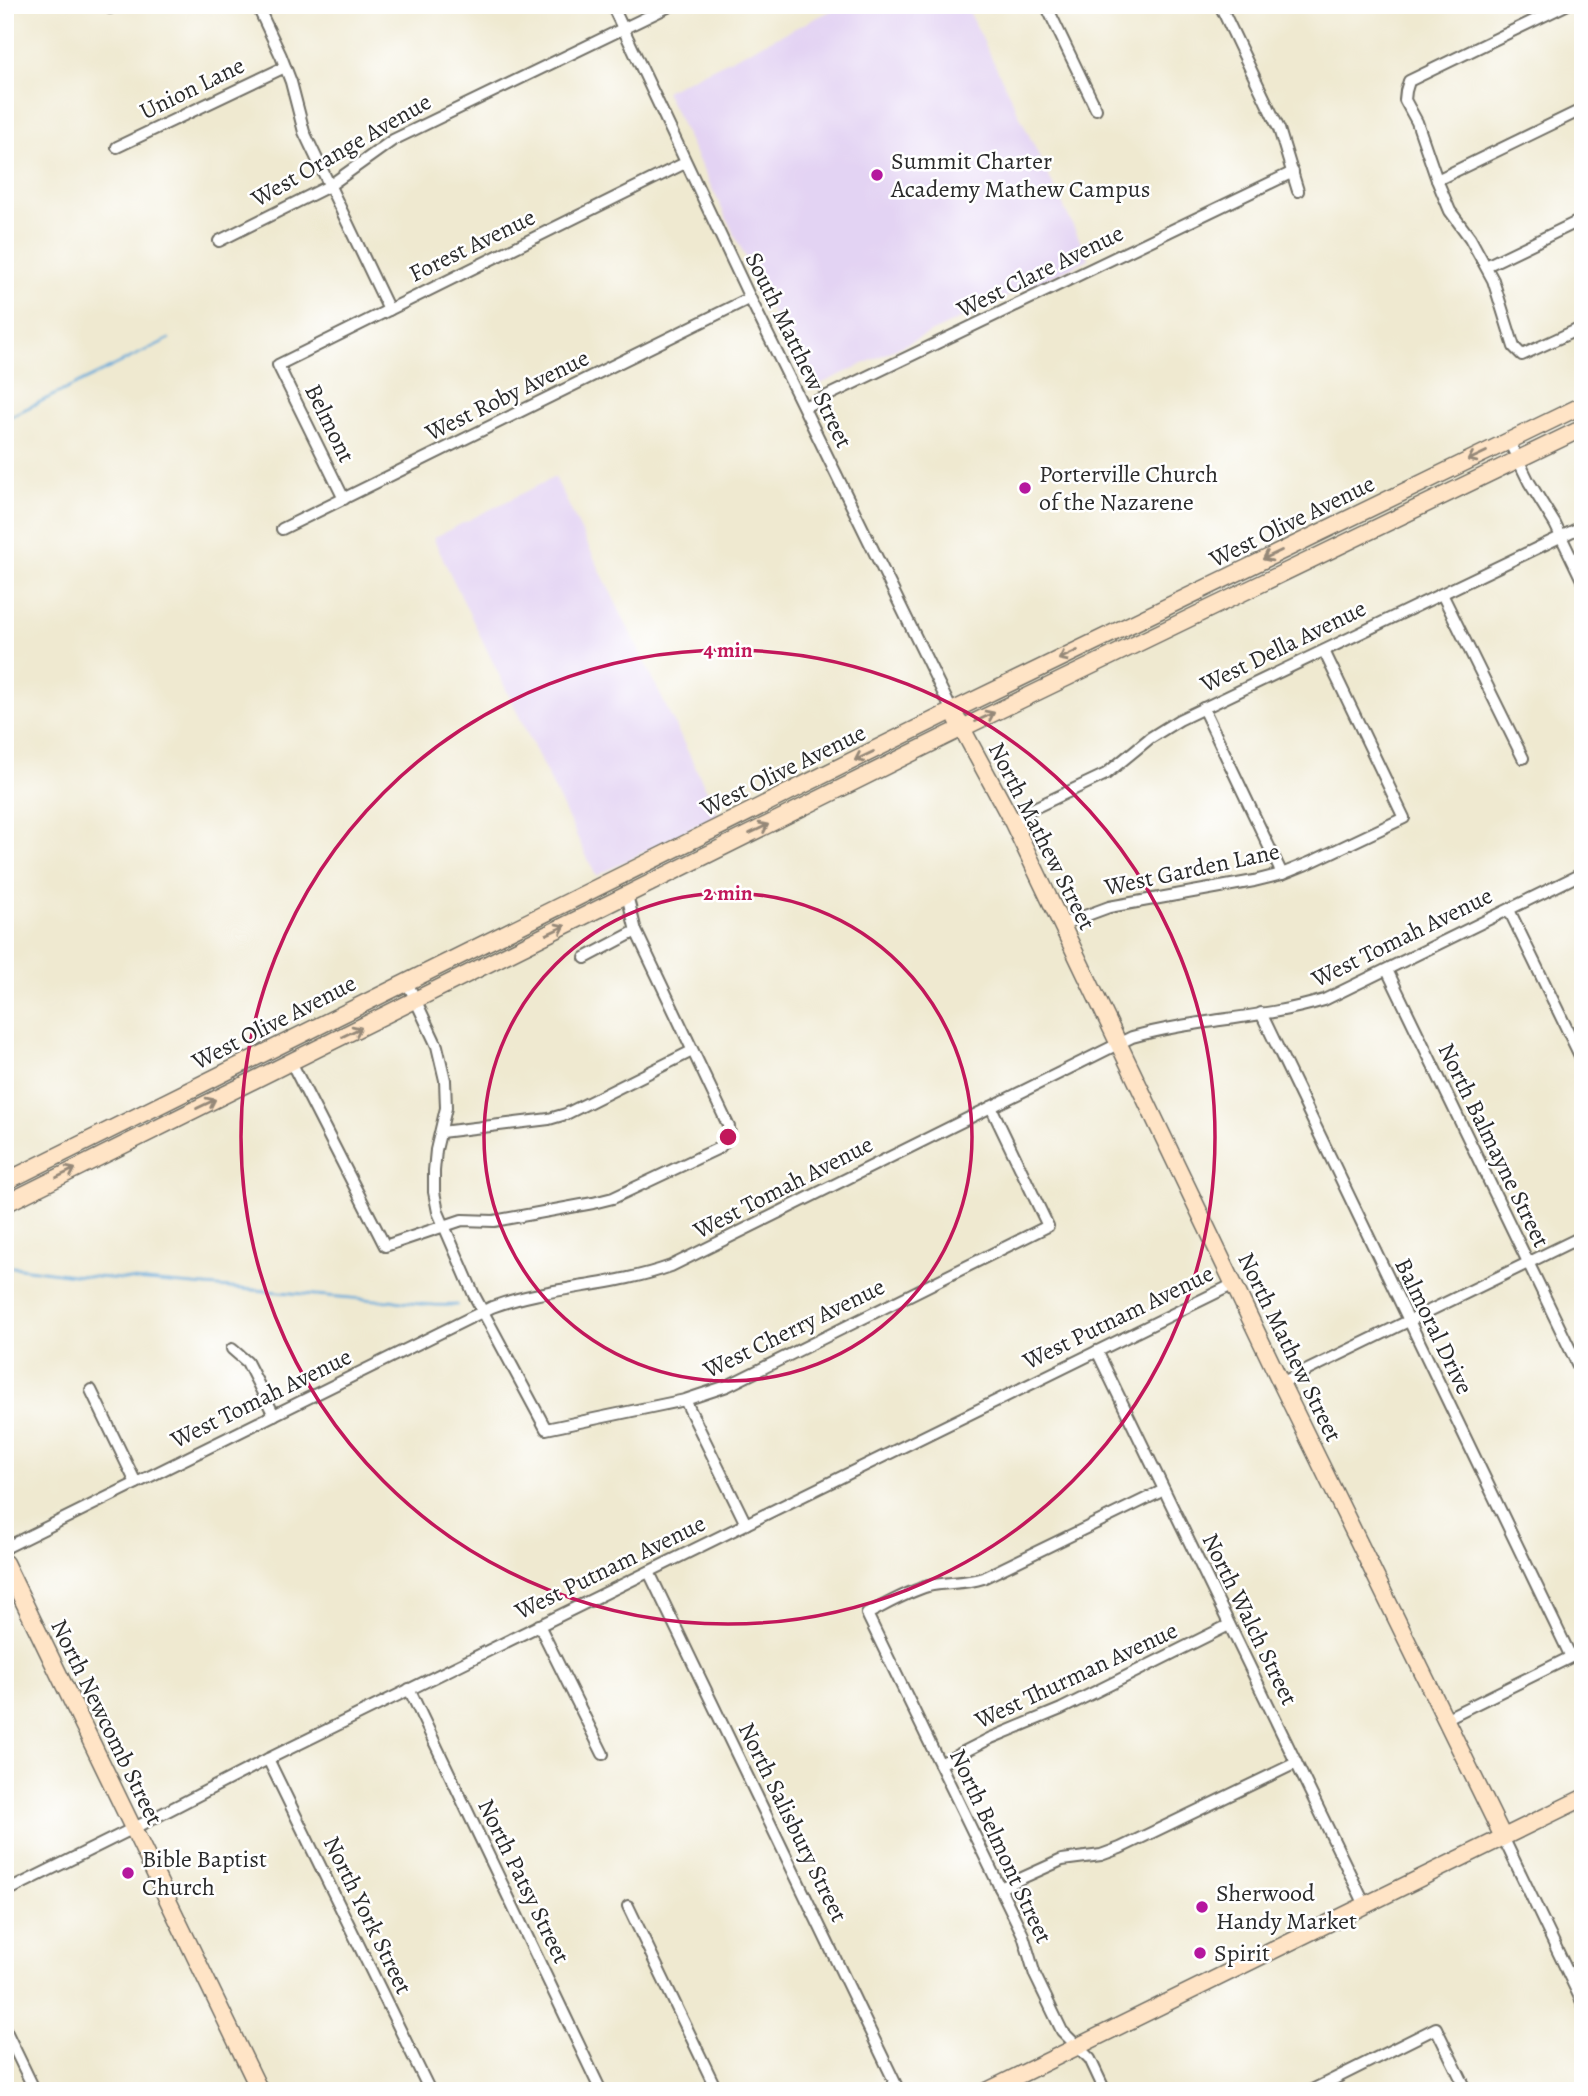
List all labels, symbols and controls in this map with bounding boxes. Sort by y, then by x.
street label: Union Lane [134,49,250,127]
street label: West Orange Avenue [244,86,437,215]
place label: Summit Charter Academy Mathew Campus [890,145,1150,205]
marker: Summit Charter Academy Mathew Campus [869,167,885,183]
street label: Forest Avenue [404,201,540,289]
street label: West Clare Avenue [950,217,1129,326]
street label: South Matthew Street [738,247,860,453]
street label: West Roby Avenue [419,342,594,449]
street label: Belmont [297,378,363,468]
one-way arrow [1467,449,1488,463]
place label: Porterville Church of the Nazarene [1039,458,1218,518]
street label: West Olive Avenue [1203,467,1380,575]
marker: Porterville Church of the Nazarene [1017,480,1033,496]
one-way arrow [1262,549,1283,563]
street label: West Della Avenue [1194,592,1371,700]
text: 4 min [703,636,753,664]
one-way arrow [1058,649,1079,662]
one-way arrow [974,710,995,723]
street label: West Olive Avenue [694,716,871,824]
street label: North Mathew Street [981,737,1103,935]
one-way arrow [854,749,875,763]
one-way arrow [748,822,769,836]
street label: West Garden Lane [1100,835,1283,903]
text: 2 min [703,879,753,907]
street label: West Tomah Avenue [1305,879,1498,995]
one-way arrow [545,923,566,937]
street label: West Olive Avenue [186,967,362,1078]
one-way arrow [341,1024,362,1038]
street label: North Balmayne Street [1431,1037,1557,1253]
one-way arrow [195,1097,216,1111]
centre of rings [716,1125,740,1149]
street label: West Tomah Avenue [687,1128,878,1247]
one-way arrow [55,1166,76,1180]
street label: North Mathew Street [1230,1247,1350,1447]
street label: Balmoral Drive [1387,1253,1481,1399]
street label: West Putnam Avenue [1016,1257,1219,1377]
street label: West Cherry Avenue [697,1270,890,1386]
street label: West Tomah Avenue [164,1340,357,1456]
street label: West Putnam Avenue [508,1507,711,1627]
street label: North Walch Street [1194,1528,1306,1710]
street label: North Newcomb Street [43,1614,171,1830]
street label: West Thurman Avenue [969,1614,1183,1736]
street label: North Salisbury Street [731,1717,855,1927]
street label: North Belmont Street [942,1744,1060,1948]
street label: North Patsy Street [470,1793,578,1969]
street label: North York Street [316,1831,420,1999]
place label: Bible Baptist Church [142,1843,267,1903]
marker: Bible Baptist Church [120,1865,136,1881]
place label: Sherwood Handy Market [1216,1877,1357,1937]
marker: Sherwood Handy Market [1194,1899,1210,1915]
place label: Spirit [1214,1937,1270,1969]
marker: Spirit [1192,1945,1208,1961]

